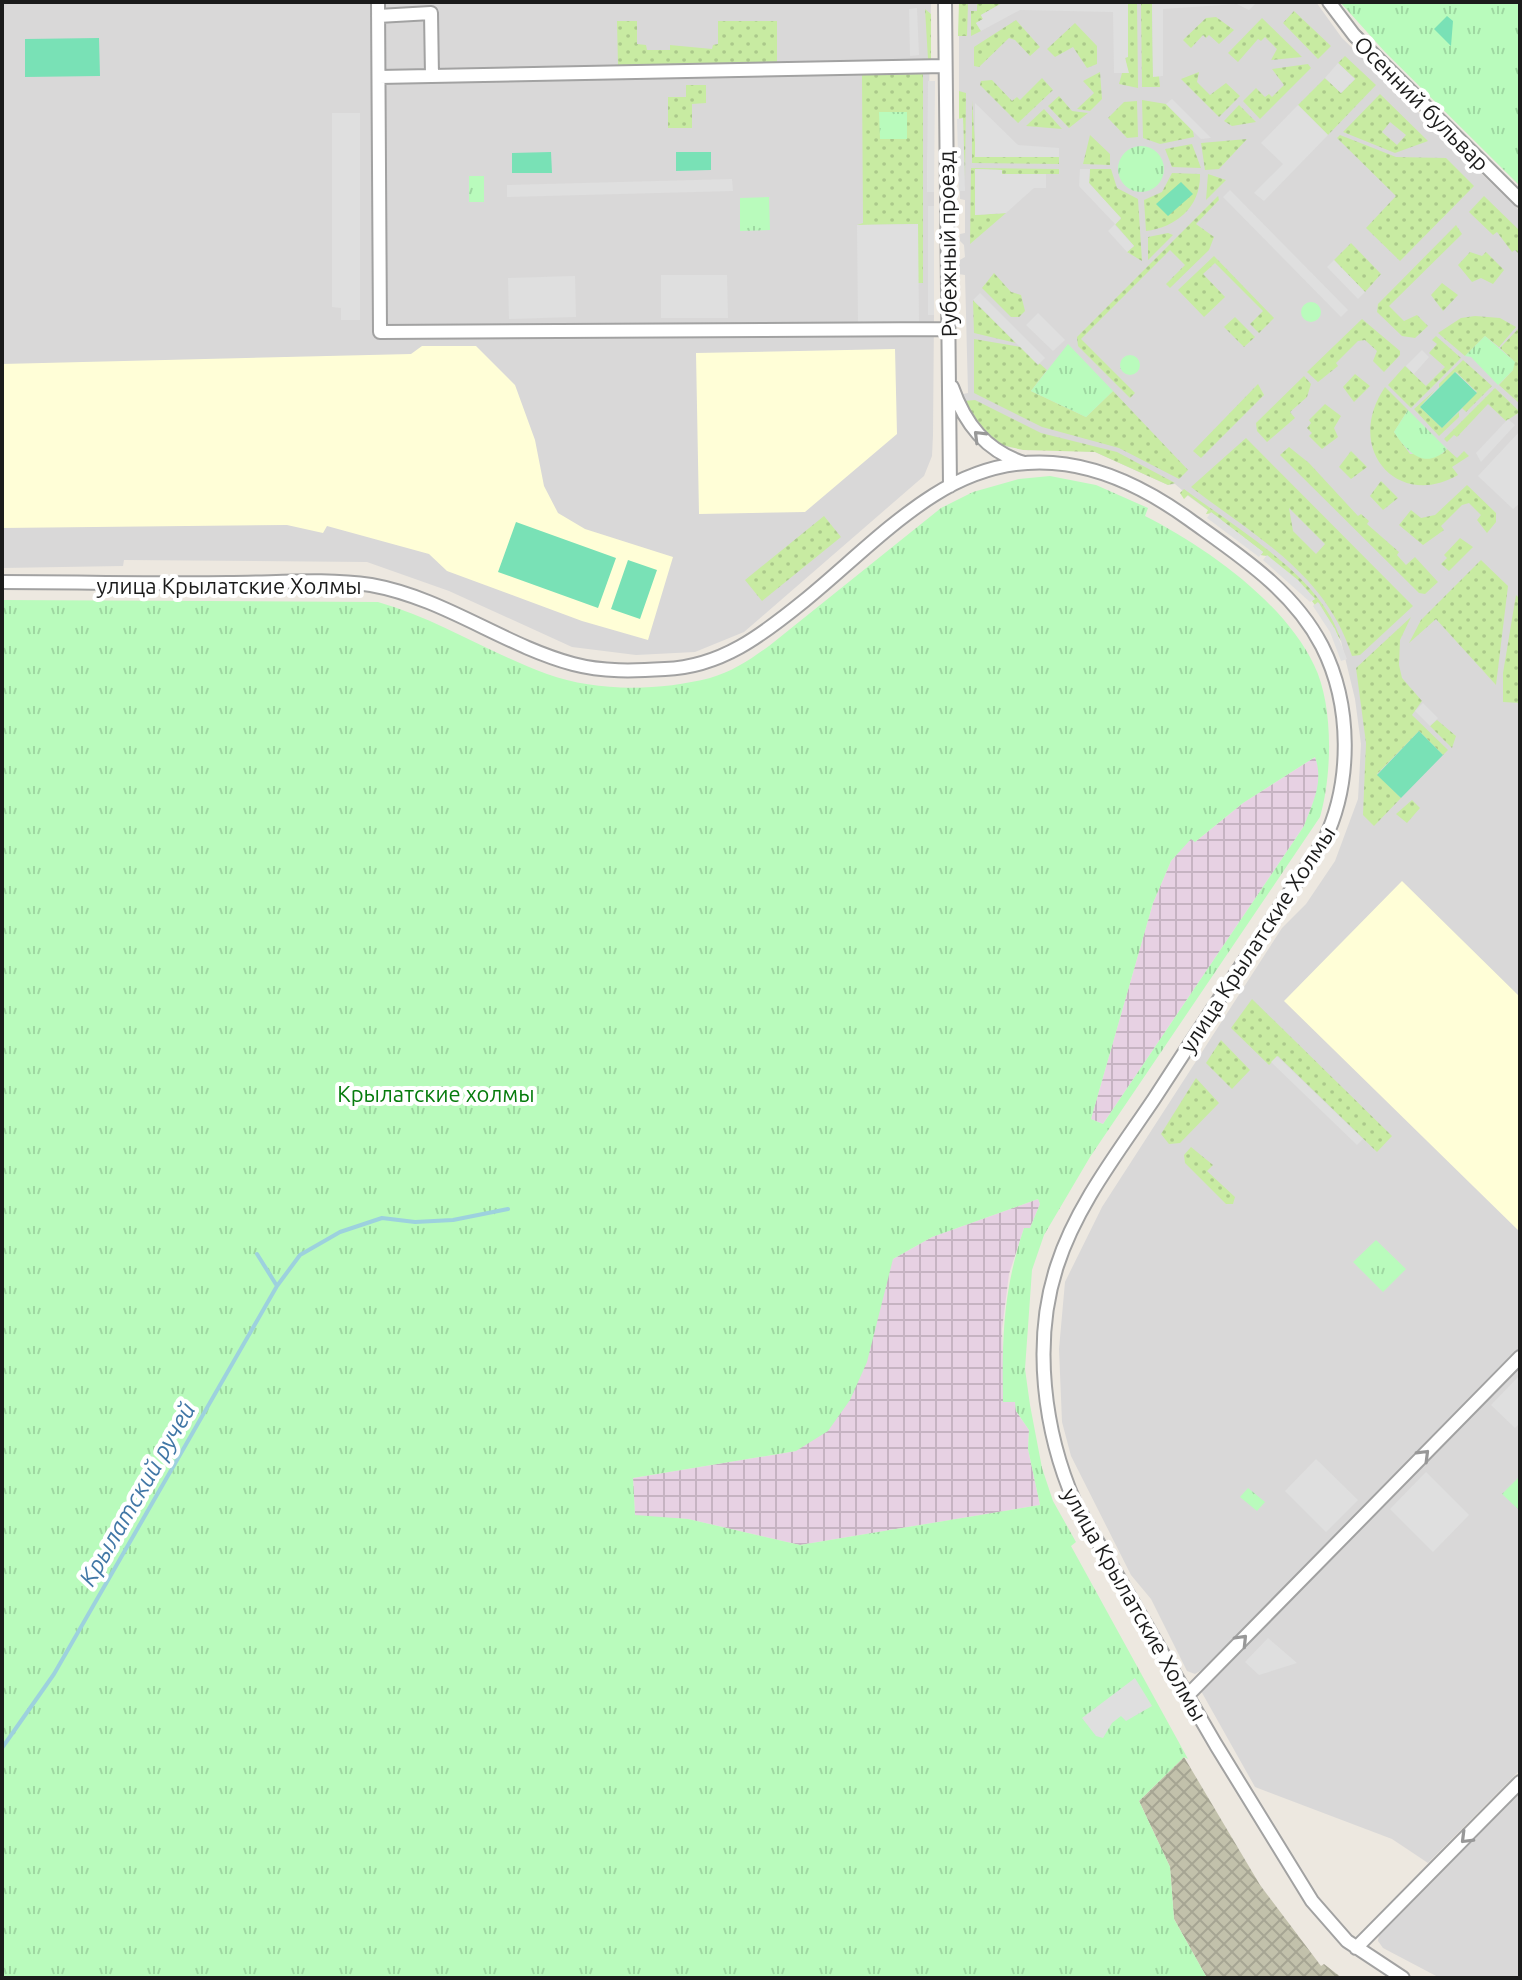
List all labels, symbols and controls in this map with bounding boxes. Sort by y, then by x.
street label: Осенний бульвар [1350,31,1494,175]
street label: Рубежный проезд [933,150,961,337]
one-way arrow [974,430,989,445]
street label: улица Крылатские Холмы [96,573,362,598]
street label: улица Крылатские Холмы [1174,821,1340,1057]
park label: Крылатские холмы [337,1081,535,1106]
water label: Крылатский ручей [73,1397,201,1591]
one-way arrow [1415,1450,1429,1464]
street label: улица Крылатские Холмы [1058,1483,1212,1725]
one-way arrow [1233,1635,1247,1649]
one-way arrow [1460,1829,1475,1843]

